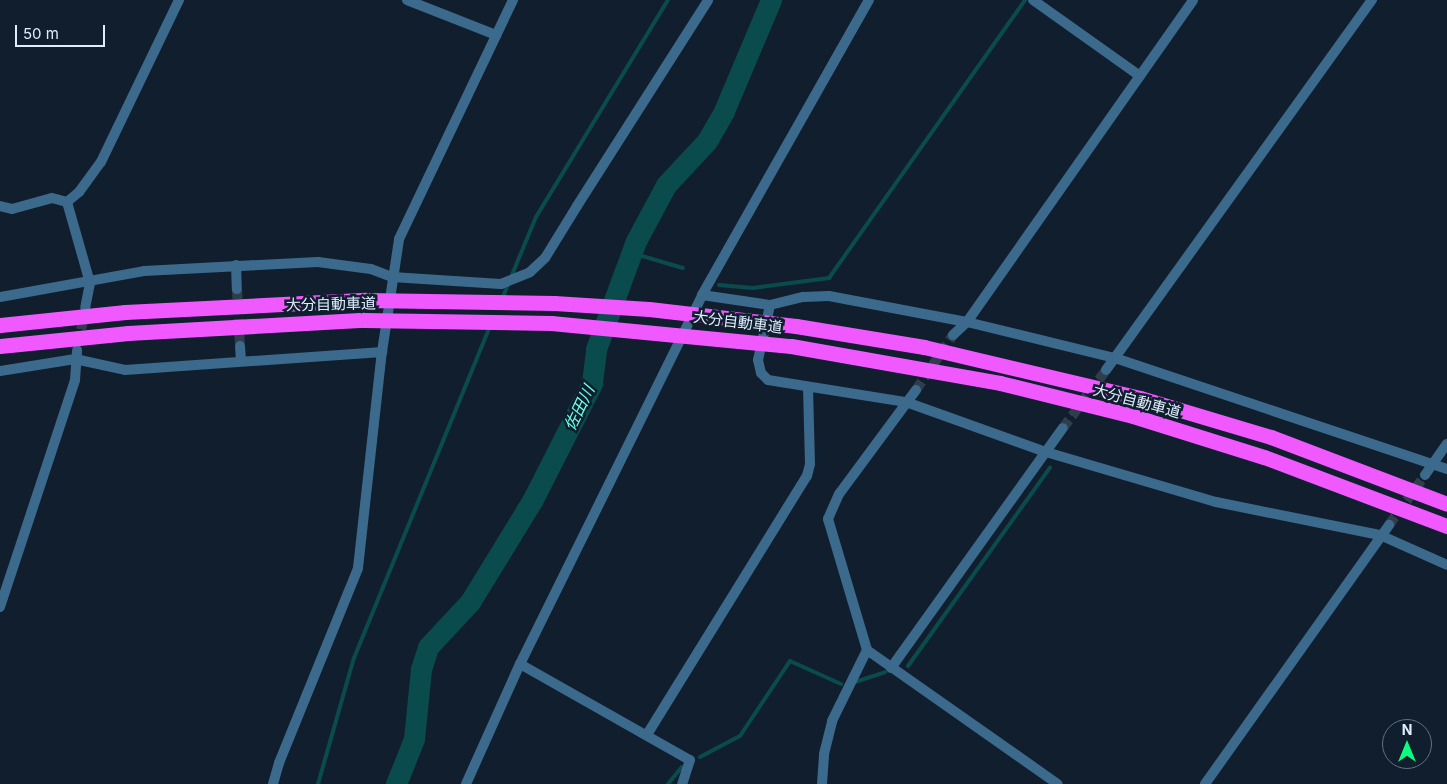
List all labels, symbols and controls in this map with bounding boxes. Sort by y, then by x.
scale bar [18,15,108,47]
text: 50 m [23,24,59,43]
street label: 大分自動車道 [286,294,376,314]
street label: 大分自動車道 [692,308,784,336]
street label: 大分自動車道 [1091,381,1183,421]
water label: 佐田川 [560,382,598,434]
north arrow [1382,719,1432,769]
text: N [1402,721,1412,738]

